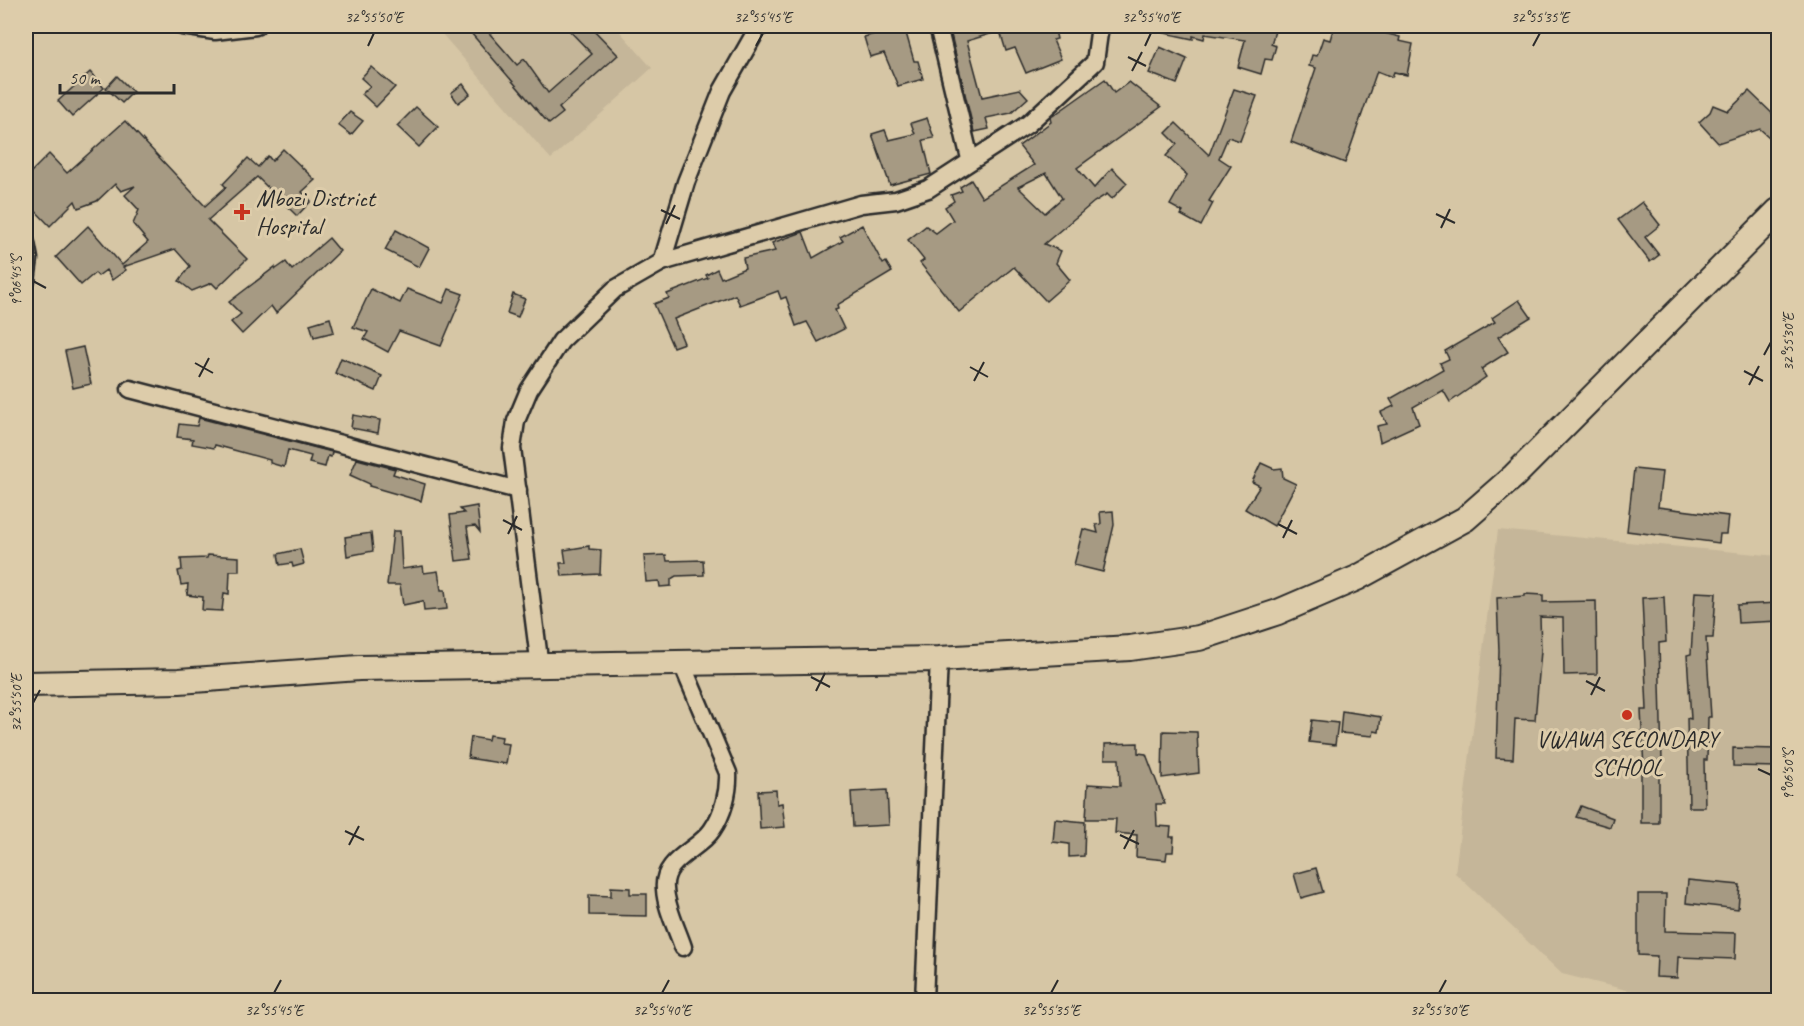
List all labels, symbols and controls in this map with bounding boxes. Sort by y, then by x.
text: 32°55'50"E [345,8,405,27]
text: 32°55'45"E [734,8,794,27]
text: 32°55'40"E [1122,8,1182,27]
text: 32°55'35"E [1511,8,1571,27]
scale bar [60,57,174,95]
text: 50 m [69,67,102,89]
place label: Mbozi District Hospital [256,183,377,241]
marker: Mbozi District Hospital [233,203,251,221]
text: 9°06'45"S [7,253,26,306]
text: 32°55'30"E [1779,311,1798,371]
text: 32°55'50"E [7,672,26,732]
marker: VWAWA SECONDARY SCHOOL [1620,708,1634,722]
place label: VWAWA SECONDARY SCHOOL [1536,724,1721,782]
text: 9°06'50"S [1779,747,1798,800]
text: 32°55'45"E [245,1001,305,1020]
text: 32°55'40"E [633,1001,693,1020]
text: 32°55'35"E [1022,1001,1082,1020]
text: 32°55'30"E [1410,1001,1470,1020]

